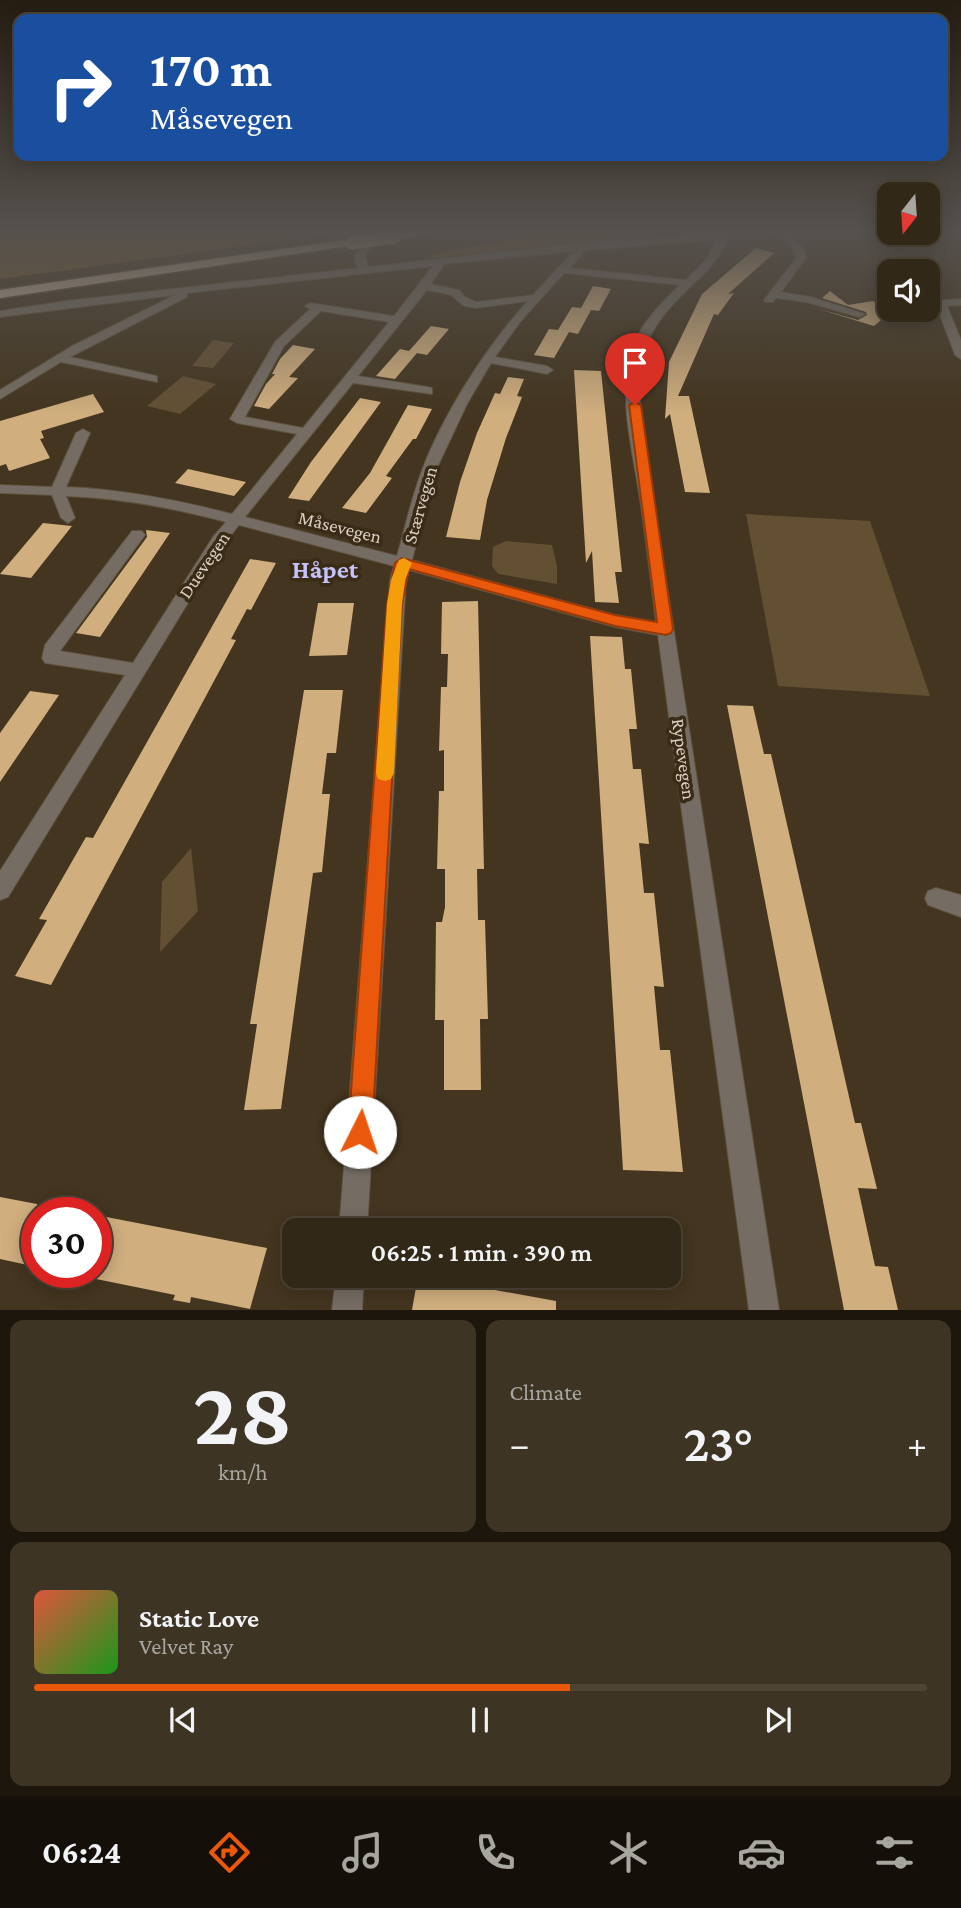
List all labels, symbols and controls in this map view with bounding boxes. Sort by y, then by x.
icon: right [35,42,126,133]
text: 170 m [150,42,272,97]
text: Måsevegen [150,100,293,136]
north arrow [877,182,940,245]
map controls [877,182,940,322]
button: sound [877,259,940,322]
pin [605,333,665,405]
icon: arrive [616,344,654,382]
street label: Stærvegen [399,464,441,546]
street label: Måsevegen [296,507,384,547]
street label: Duevegen [174,528,234,602]
district label: Håpet [292,555,359,584]
street label: Rypevegen [668,717,700,801]
position arrow [323,1095,397,1169]
speed limit sign: 30 [21,1197,112,1288]
text: 06:25 · 1 min · 390 m [371,1238,592,1267]
text: 28 [193,1362,292,1464]
text: Climate [510,1379,582,1405]
text: 23° [683,1414,753,1472]
text: − [510,1423,530,1465]
text: + [907,1423,927,1465]
text: km/h [218,1459,268,1485]
text: Static Love [139,1604,259,1633]
text: Velvet Ray [139,1633,233,1659]
icon: previous [164,1701,202,1739]
icon: pause [461,1701,499,1739]
icon: next [759,1701,797,1739]
icon: directions [205,1828,254,1877]
icon: music [338,1828,387,1877]
icon: phone [471,1828,520,1877]
icon: climate [604,1828,653,1877]
icon: car [737,1828,786,1877]
icon: filters [870,1828,919,1877]
text: 06:24 [42,1834,121,1870]

